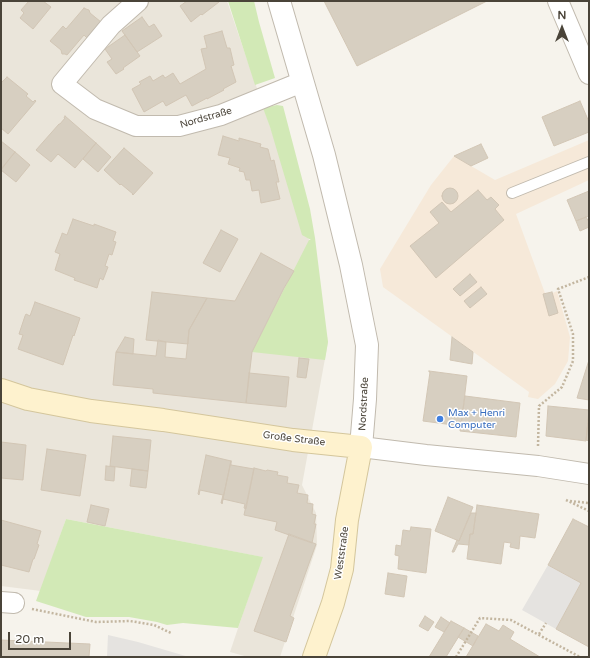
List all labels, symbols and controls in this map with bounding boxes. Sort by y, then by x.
north arrow [542,8,582,48]
text: N [558,9,566,22]
street label: Nordstraße [179,105,233,131]
street label: Nordstraße [357,377,371,431]
place label: Max + Henri Computer [448,407,505,430]
marker: Max + Henri Computer [435,414,445,424]
street label: Große Straße [262,429,326,449]
street label: Weststraße [332,526,352,580]
scale bar [10,624,73,650]
text: 20 m [15,632,44,646]

